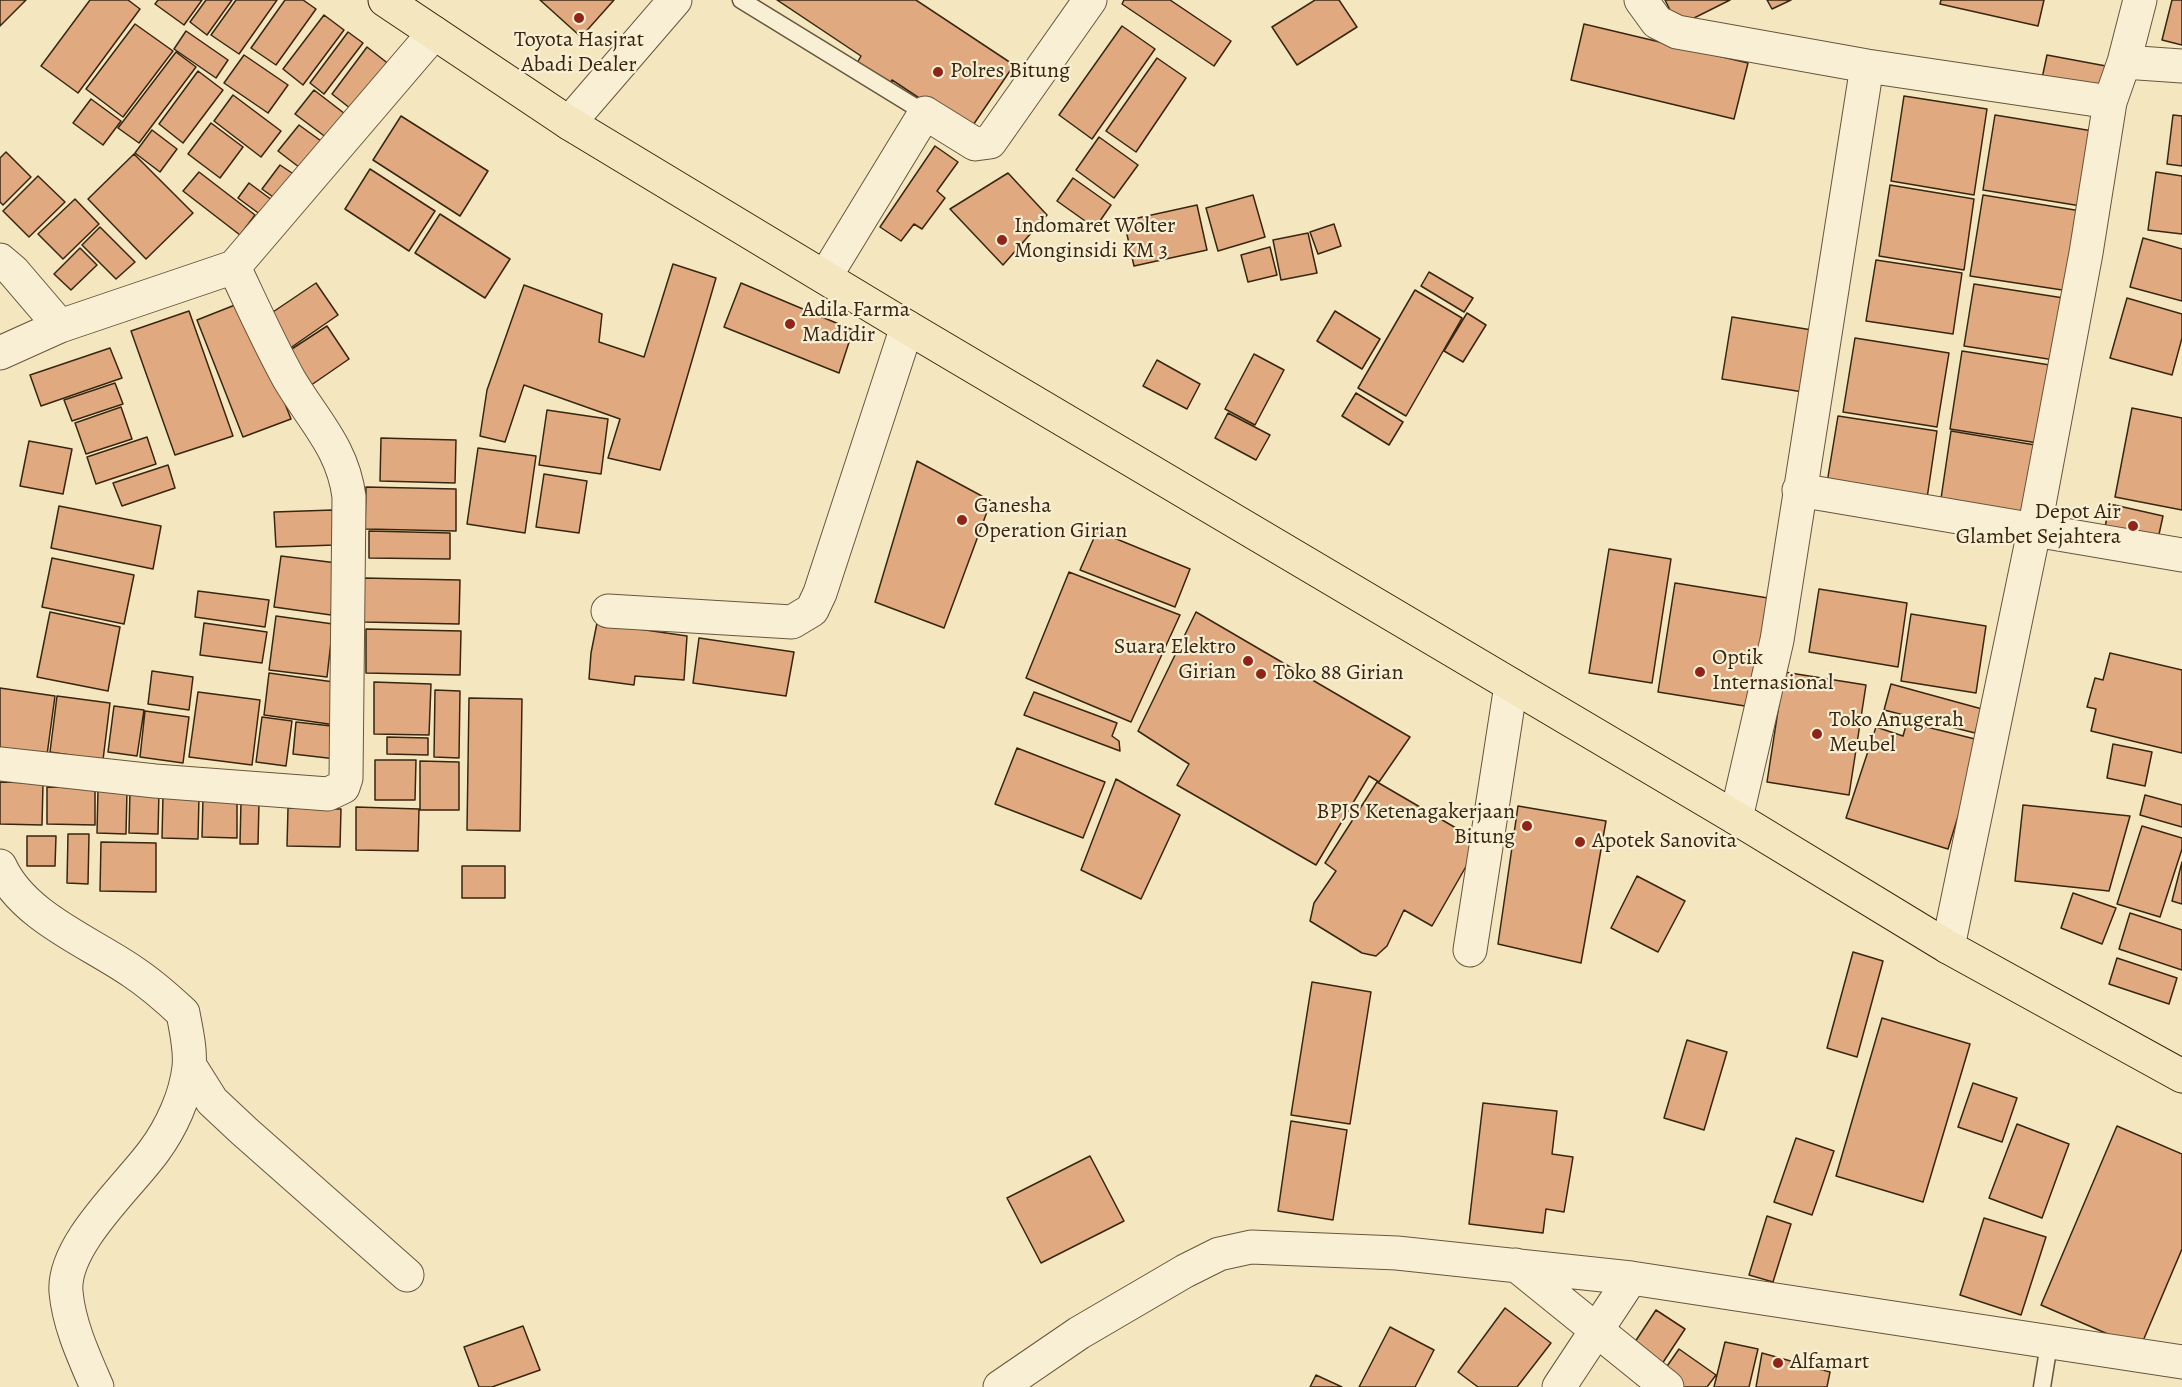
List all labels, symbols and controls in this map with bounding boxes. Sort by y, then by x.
marker: Toyota Hasjrat Abadi Dealer [572,11,586,25]
place label: Toyota Hasjrat Abadi Dealer [514,28,644,80]
place label: Polres Bitung [950,59,1070,85]
marker: Polres Bitung [931,65,945,79]
place label: Indomaret Wolter Monginsidi KM 3 [1014,214,1176,266]
marker: Indomaret Wolter Monginsidi KM 3 [995,233,1009,247]
place label: Adila Farma Madidir [802,298,910,350]
marker: Adila Farma Madidir [783,317,797,331]
place label: Ganesha Operation Girian [974,494,1127,546]
place label: Depot Air Glambet Sejahtera [1956,500,2121,552]
marker: Ganesha Operation Girian [955,513,969,527]
marker: Depot Air Glambet Sejahtera [2126,519,2140,533]
place label: Suara Elektro Girian [1114,635,1236,686]
place label: Optik Internasional [1712,646,1833,698]
marker: Suara Elektro Girian [1241,654,1255,668]
place label: Toko 88 Girian [1273,661,1404,687]
marker: Optik Internasional [1693,665,1707,679]
marker: Toko 88 Girian [1254,667,1268,681]
place label: Toko Anugerah Meubel [1829,708,1964,760]
marker: Toko Anugerah Meubel [1810,727,1824,741]
place label: BPJS Ketenagakerjaan Bitung [1316,800,1515,852]
marker: BPJS Ketenagakerjaan Bitung [1520,819,1534,833]
place label: Apotek Sanovita [1592,829,1737,855]
marker: Apotek Sanovita [1573,835,1587,849]
place label: Alfamart [1790,1350,1869,1376]
marker: Alfamart [1771,1356,1785,1370]

